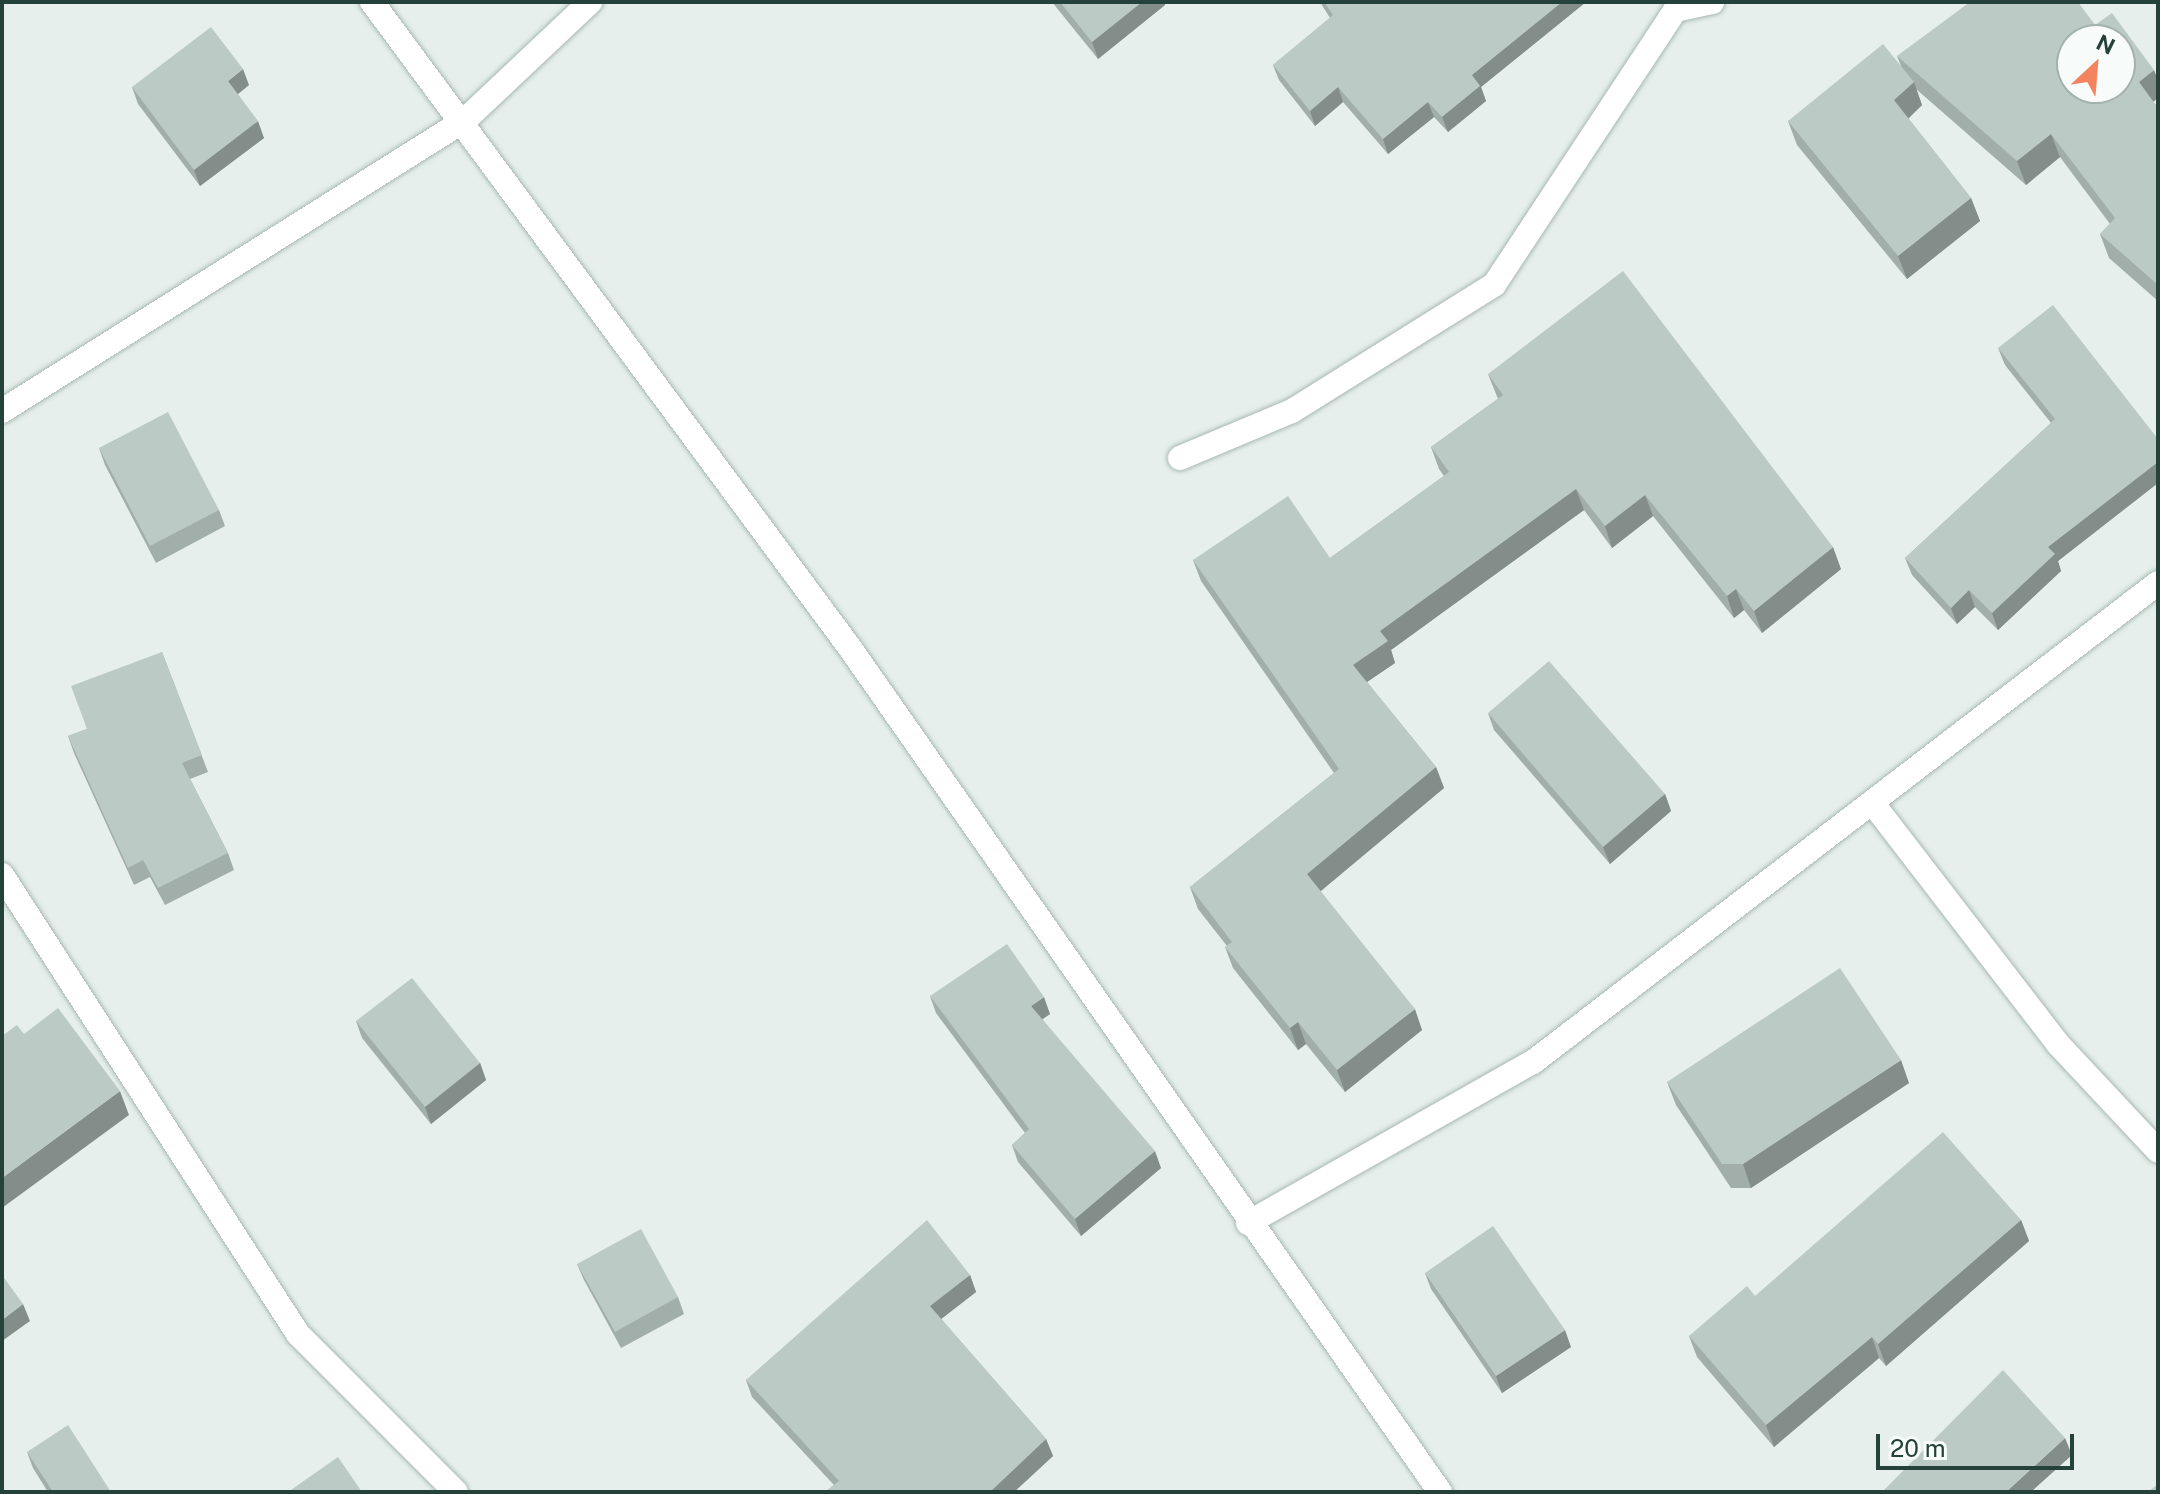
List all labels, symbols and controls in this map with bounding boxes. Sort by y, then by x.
north arrow [2056,24,2136,104]
text: N [2092,29,2119,60]
scale bar [1880,1418,2078,1468]
text: 20 m [1890,1434,1946,1462]

